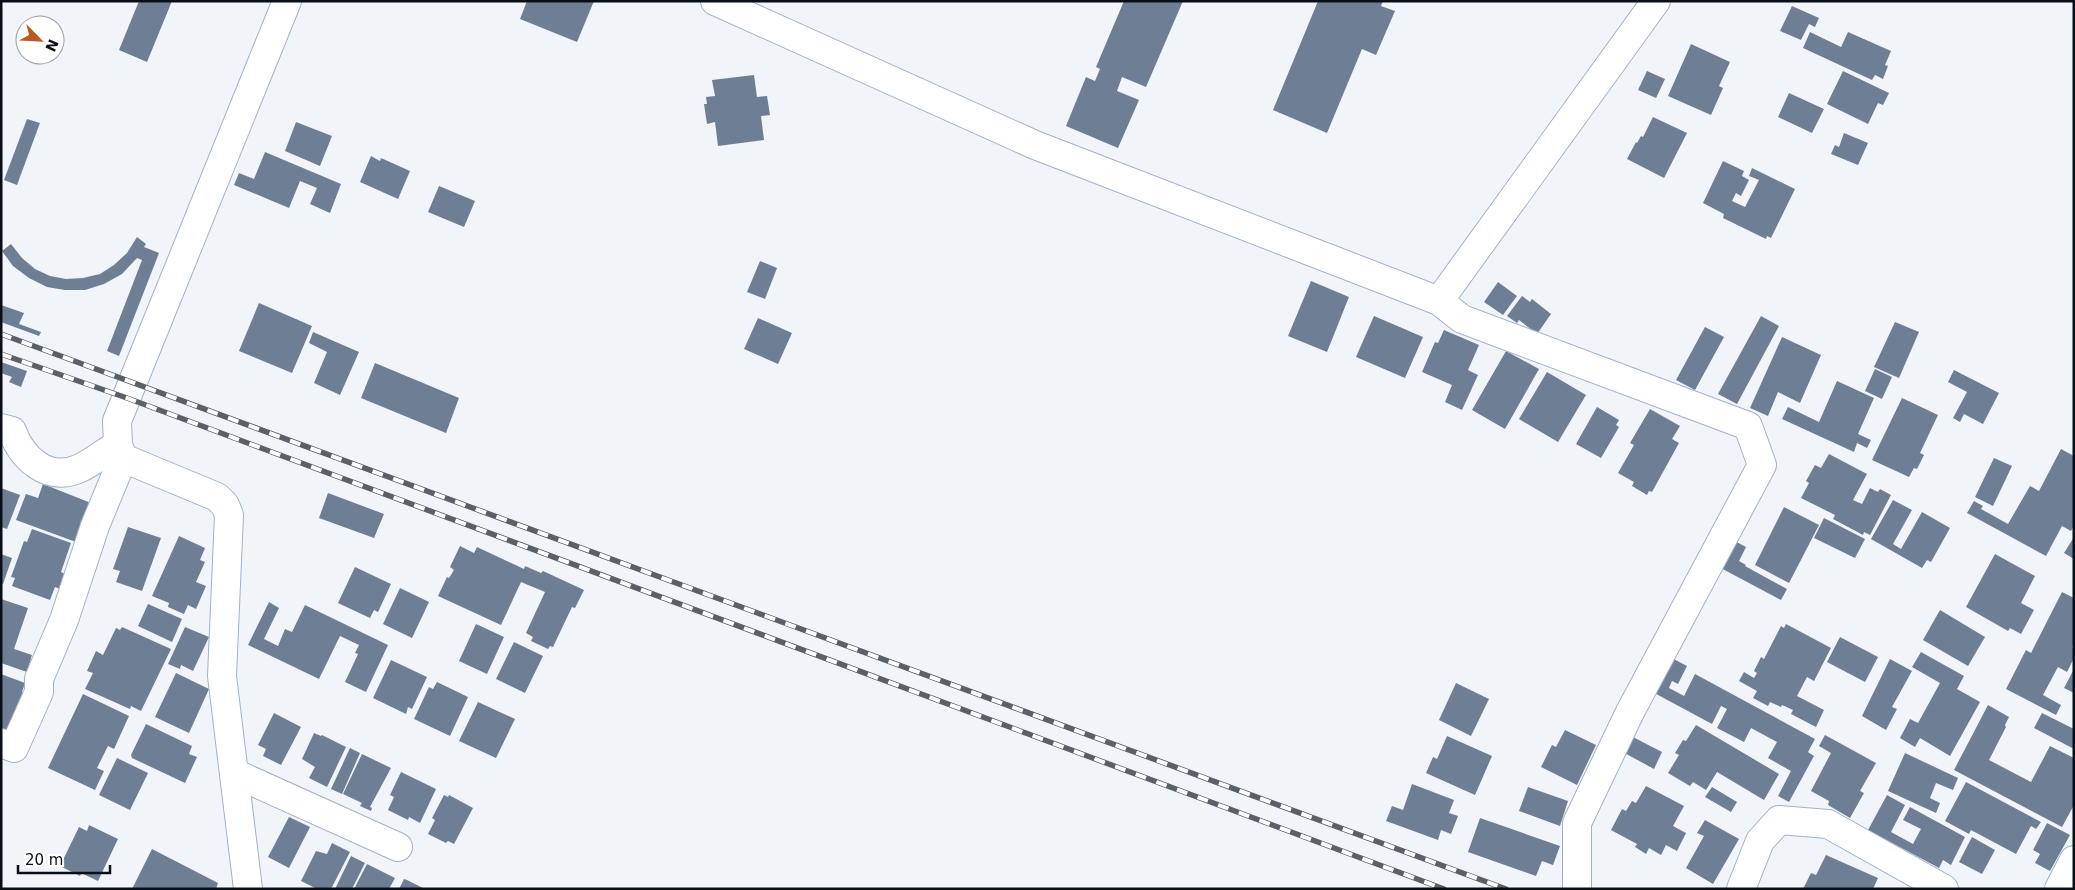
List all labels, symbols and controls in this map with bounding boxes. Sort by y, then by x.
north arrow [15,15,65,65]
text: N [42,37,62,54]
scale bar [18,842,110,874]
text: 20 m [25,851,63,869]

